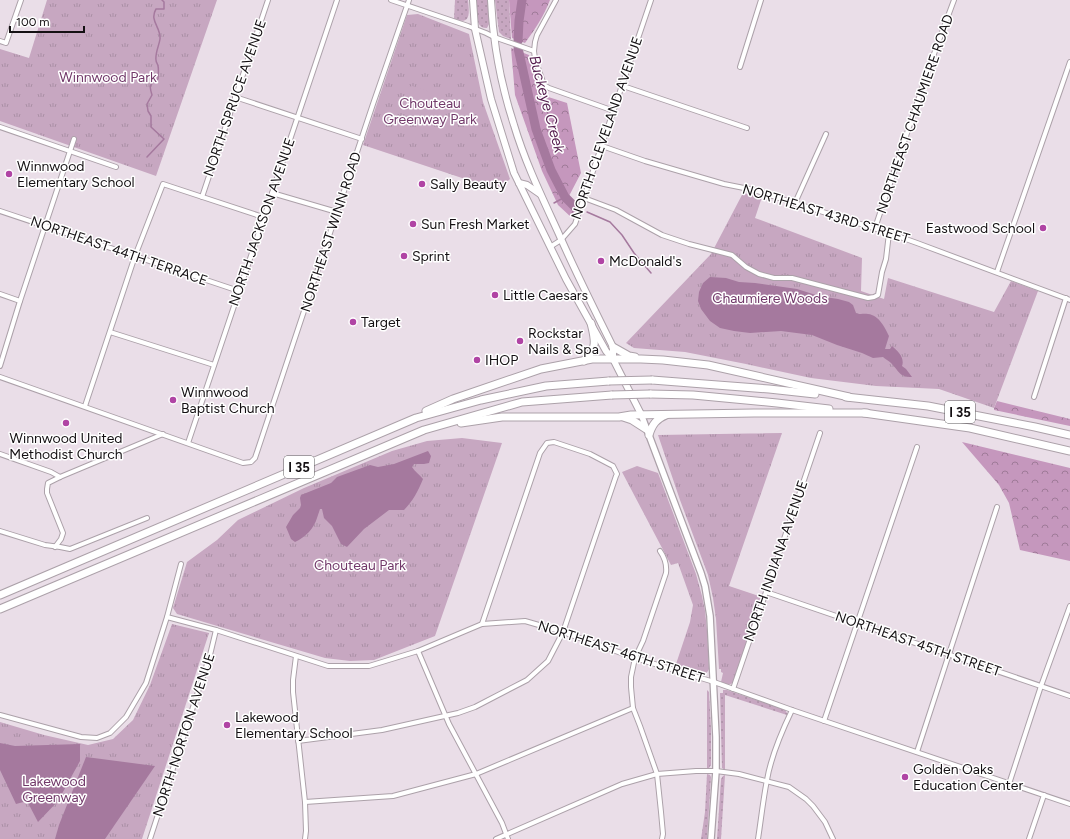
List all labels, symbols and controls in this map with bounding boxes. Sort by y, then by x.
scale bar [10,8,84,34]
street label: NORTHEAST CHAUMIERE ROAD [873,12,957,216]
text: 100 m [16,15,50,29]
street label: NORTH SPRUCE AVENUE [200,17,270,179]
street label: NORTH CLEVELAND AVENUE [568,34,646,222]
water label: Buckeye Creek [525,53,569,155]
park label: Winnwood Park [59,69,157,86]
park label: Chouteau Greenway Park [383,95,477,128]
street label: NORTH JACKSON AVENUE [225,136,299,308]
street label: NORTHEAST WINN ROAD [297,150,365,314]
place label: Winnwood Elementary School [17,158,135,191]
marker: Winnwood Elementary School [4,169,14,179]
place label: Sally Beauty [430,176,507,193]
marker: Sally Beauty [417,179,427,189]
street label: NORTHEAST 43RD STREET [740,180,912,248]
street label: NORTHEAST 44TH TERRACE [28,213,210,289]
place label: Sun Fresh Market [421,216,530,233]
marker: Sun Fresh Market [408,219,418,229]
place label: Eastwood School [926,220,1035,237]
marker: Eastwood School [1038,223,1048,233]
place label: Sprint [412,248,450,265]
marker: Sprint [399,251,409,261]
place label: McDonald's [609,253,682,270]
marker: McDonald's [596,256,606,266]
place label: Little Caesars [503,287,588,304]
marker: Little Caesars [490,290,500,300]
park label: Chaumiere Woods [712,290,828,307]
place label: Target [361,314,401,331]
marker: Target [348,317,358,327]
place label: Rockstar Nails & Spa [528,325,599,358]
marker: Rockstar Nails & Spa [515,336,525,346]
place label: IHOP [485,352,518,369]
marker: IHOP [472,355,482,365]
place label: Winnwood Baptist Church [181,384,275,417]
marker: Winnwood Baptist Church [168,395,178,405]
road number: I 35 [945,401,975,423]
marker: Winnwood United Methodist Church [61,418,71,428]
place label: Winnwood United Methodist Church [9,430,123,463]
road number: I 35 [284,456,314,478]
street label: NORTH INDIANA AVENUE [740,478,812,644]
park label: Chouteau Park [314,557,406,574]
street label: NORTHEAST 45TH STREET [833,608,1003,680]
street label: NORTHEAST 46TH STREET [536,617,707,687]
street label: NORTH NORTON AVENUE [149,651,219,819]
place label: Lakewood Elementary School [235,709,353,742]
marker: Lakewood Elementary School [222,720,232,730]
place label: Golden Oaks Education Center [913,761,1023,794]
marker: Golden Oaks Education Center [900,772,910,782]
park label: Lakewood Greenway [22,773,86,806]

